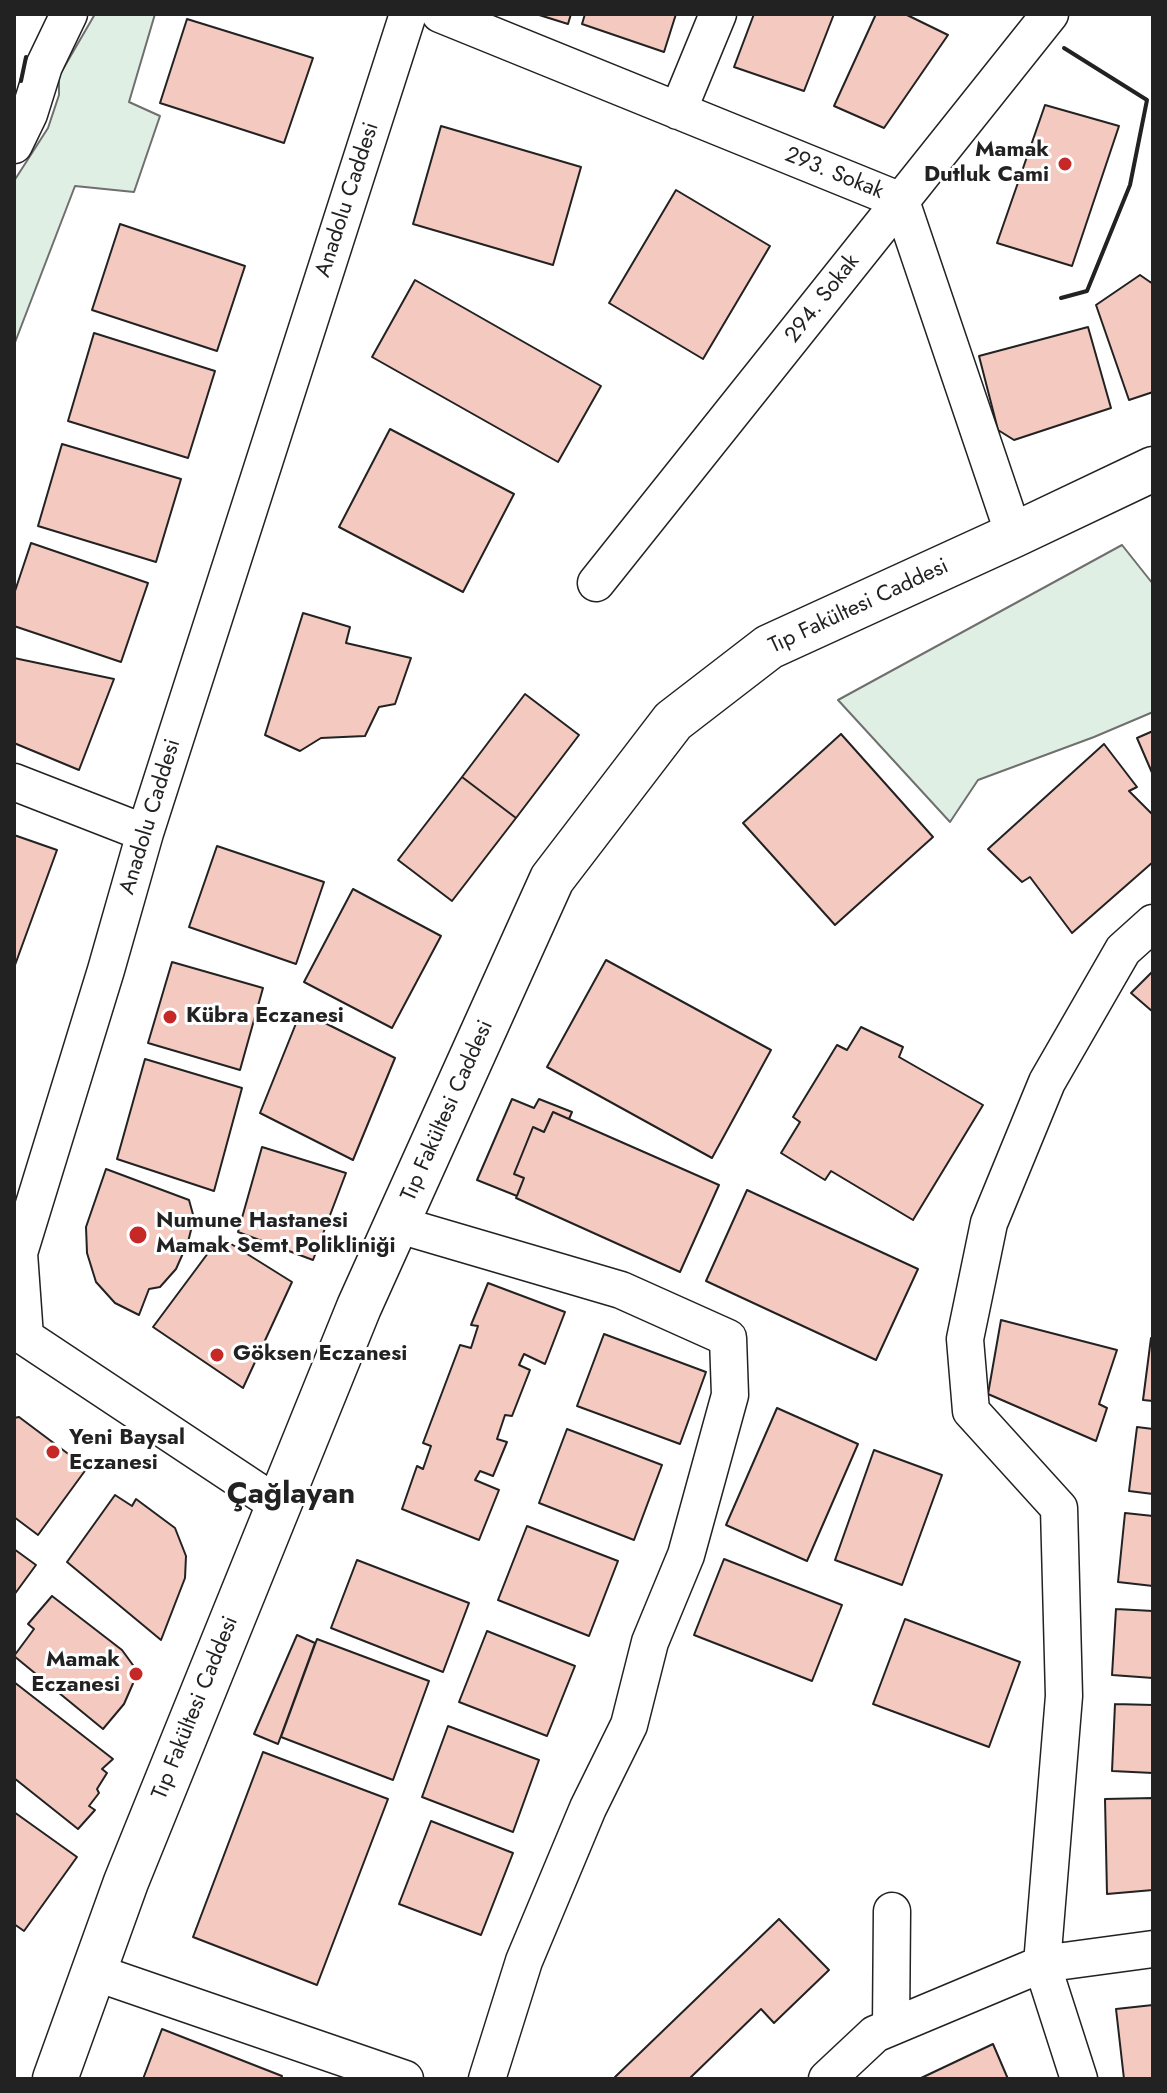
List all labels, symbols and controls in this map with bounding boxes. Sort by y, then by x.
street label: Anadolu Caddesi [311,119,385,281]
place label: Mamak Dutluk Cami [924,138,1049,190]
street label: 293. Sokak [781,142,887,206]
marker: Mamak Dutluk Cami [1056,155,1074,173]
street label: 294. Sokak [780,249,866,349]
street label: Tıp Fakültesi Caddesi [765,554,953,660]
street label: Anadolu Caddesi [115,736,187,898]
place label: Kübra Eczanesi [186,1004,344,1030]
marker: Kübra Eczanesi [161,1008,179,1026]
street label: Tıp Fakültesi Caddesi [396,1017,500,1205]
place label: Numune Hastanesi Mamak Semt Polikliniği [156,1209,396,1260]
marker: Numune Hastanesi Mamak Semt Polikliniği [127,1224,149,1246]
place label: Göksen Eczanesi [233,1342,407,1368]
marker: Göksen Eczanesi [208,1346,226,1364]
place label: Yeni Baysal Eczanesi [69,1426,185,1478]
marker: Yeni Baysal Eczanesi [44,1443,62,1461]
district label: Çağlayan [227,1478,355,1514]
street label: Tıp Fakültesi Caddesi [147,1613,245,1803]
place label: Mamak Eczanesi [31,1648,120,1700]
marker: Mamak Eczanesi [127,1665,145,1683]

